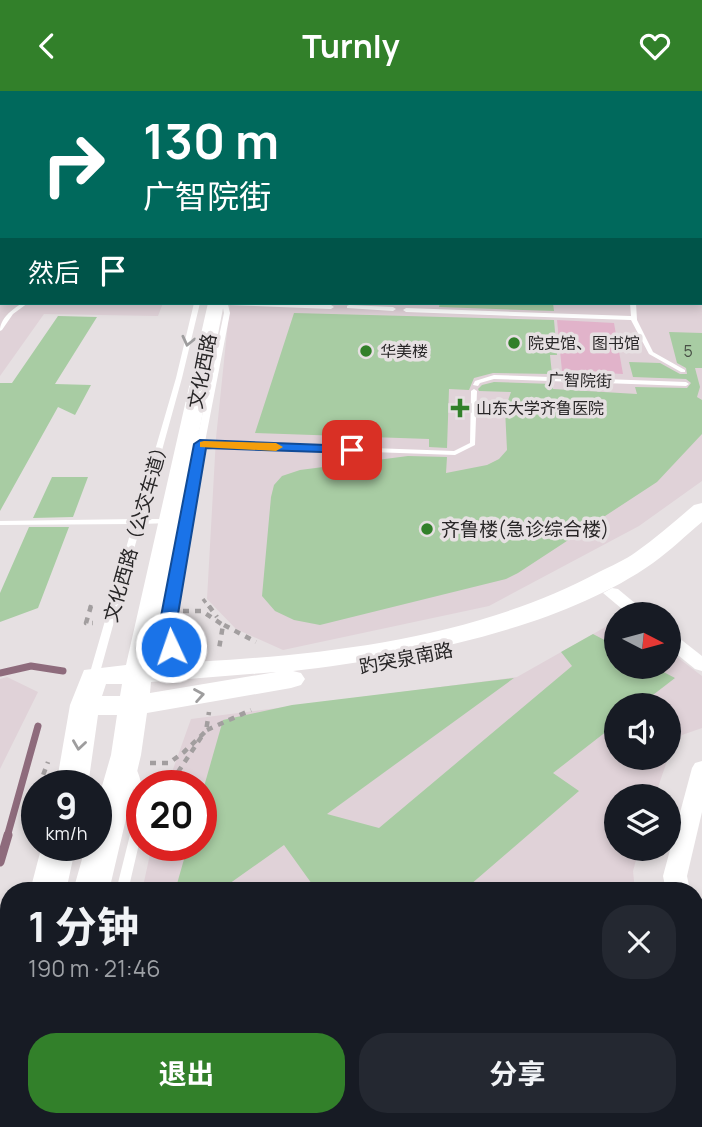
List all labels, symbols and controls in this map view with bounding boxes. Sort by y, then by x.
text: Turnly [302,24,400,68]
icon: back [28,27,66,65]
icon: heart [636,27,674,65]
text: 130 m [143,107,279,174]
icon: right [28,119,119,210]
text: 广智院街 [143,174,271,218]
icon: arrive [94,252,132,290]
text: 然后 [28,254,80,290]
street label: 文化西路 [182,331,222,411]
place label: 院史馆、图书馆 [528,332,640,354]
one-way arrow [182,335,196,347]
marker: 院史馆、图书馆 [506,335,522,351]
place label: 华美楼 [380,340,428,362]
house number: 5 [683,340,693,362]
marker: 华美楼 [358,343,374,359]
street label: 广智院街 [548,368,612,392]
place label: 山东大学齐鲁医院 [476,397,604,419]
marker: 山东大学齐鲁医院 [450,398,470,418]
pin [322,420,382,480]
icon: arrive [333,431,371,469]
street label: 文化西路（公交车道） [97,435,175,625]
place label: 齐鲁楼(急诊综合楼) [441,516,609,542]
marker: 齐鲁楼(急诊综合楼) [419,521,435,537]
north arrow [604,602,681,679]
map controls [604,602,681,861]
position arrow [134,610,208,684]
street label: 趵突泉南路 [357,636,455,680]
one-way arrow [193,688,205,703]
button: sound [604,693,681,770]
one-way arrow [72,739,87,751]
speed limit sign: 20 [126,770,217,861]
text: 9 [56,782,77,830]
button: layers [604,784,681,861]
text: km/h [46,821,87,845]
text: 1 分钟 [28,897,139,955]
button: close [602,905,676,979]
text: 190 m · 21:46 [28,952,161,984]
button: 退出 [28,1033,345,1113]
button: 分享 [359,1033,676,1113]

